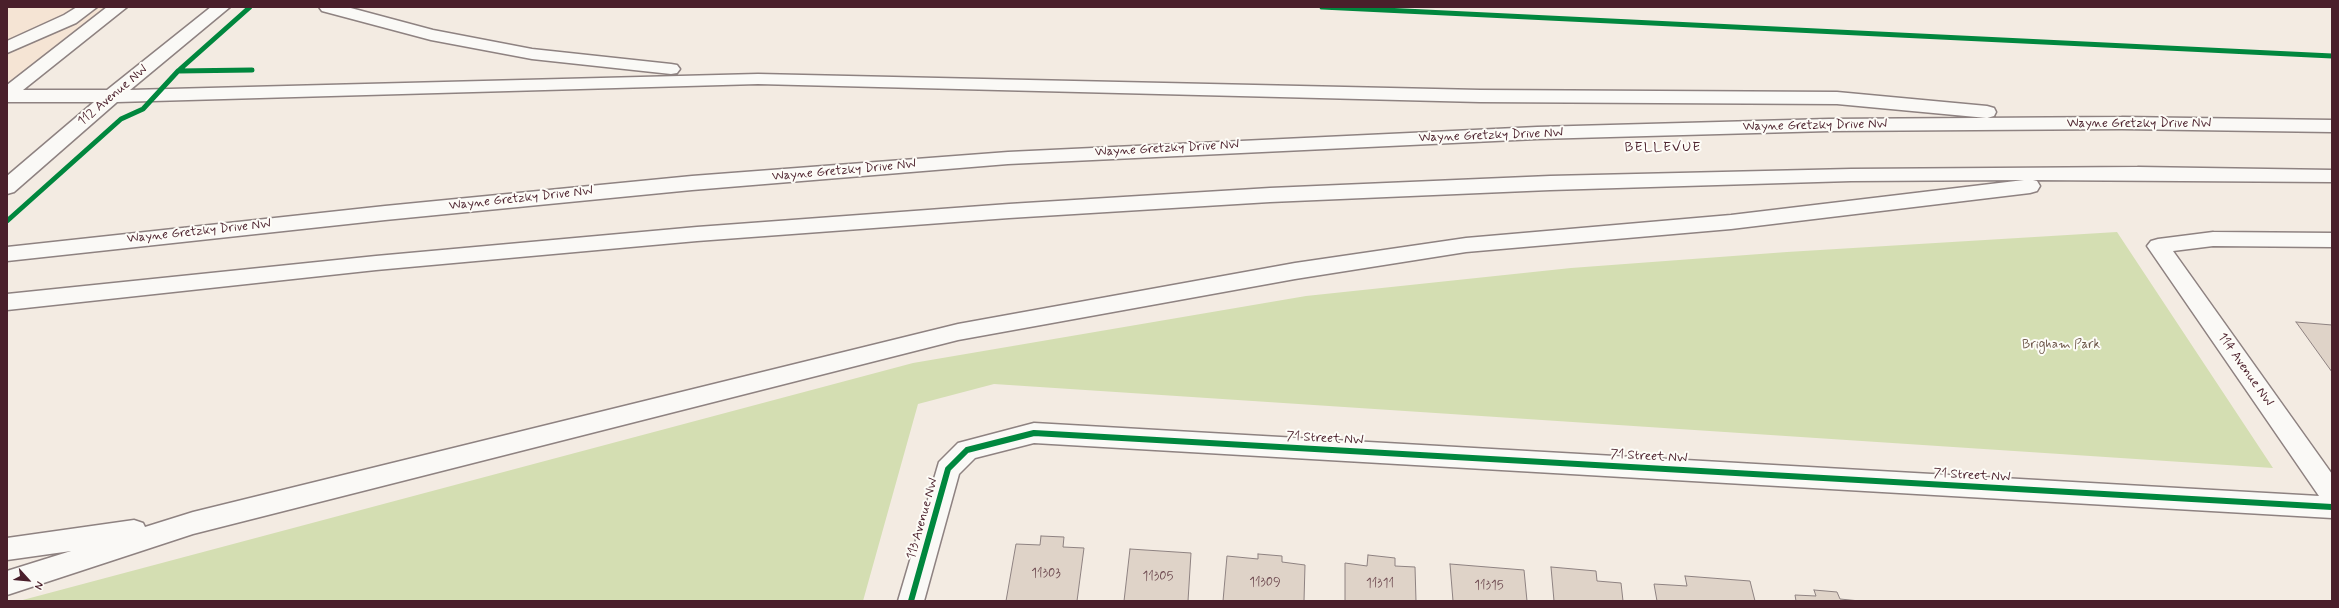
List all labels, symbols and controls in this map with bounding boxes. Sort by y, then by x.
street label: 112 Avenue NW [75,62,151,130]
street label: Wayne Gretzky Drive NW [2067,116,2211,132]
street label: Wayne Gretzky Drive NW [1743,117,1887,135]
street label: Wayne Gretzky Drive NW [1418,126,1564,146]
street label: Wayne Gretzky Drive NW [1094,137,1240,161]
district label: BELLEVUE [1625,140,1701,156]
street label: Wayne Gretzky Drive NW [771,157,917,185]
street label: Wayne Gretzky Drive NW [448,184,594,214]
street label: Wayne Gretzky Drive NW [126,217,272,247]
street label: 114 Avenue NW [2214,330,2276,410]
park label: Brigham Park [2022,337,2100,353]
street label: 71 Street NW [1286,429,1364,449]
street label: 71 Street NW [1610,447,1688,467]
street label: 71 Street NW [1933,466,2011,486]
street label: 113 Avenue NW [904,477,942,561]
north arrow [8,560,48,600]
house number: 11303 [1031,566,1061,582]
house number: 11305 [1143,569,1173,585]
house number: 11309 [1249,575,1281,591]
house number: 11311 [1366,576,1394,592]
house number: 11315 [1474,578,1504,594]
text: N [31,579,47,592]

